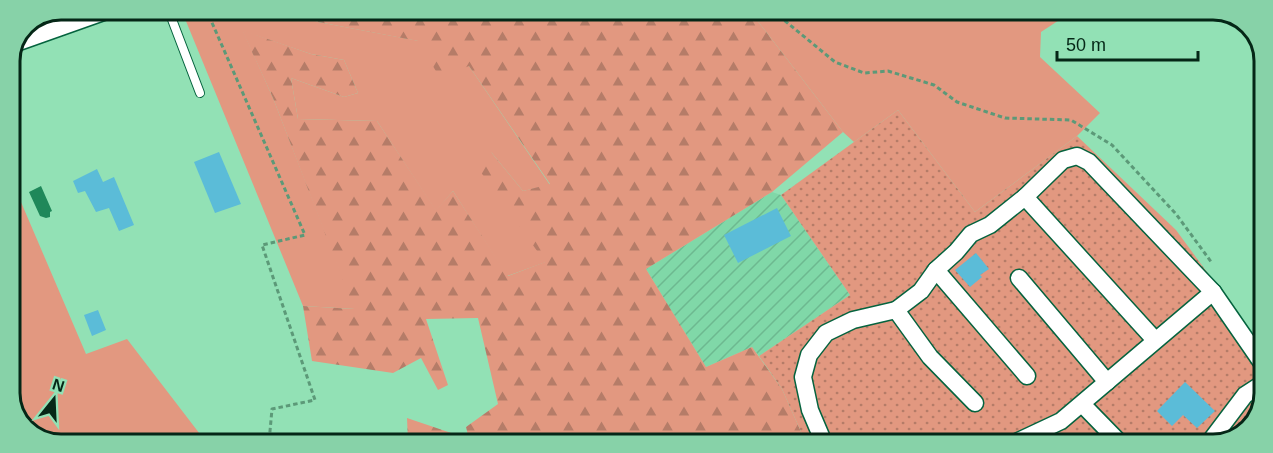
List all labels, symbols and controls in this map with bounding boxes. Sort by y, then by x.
scale bar [1057,24,1198,62]
text: 50 m [1066,35,1106,55]
north arrow [24,369,84,429]
text: N [50,375,67,395]

